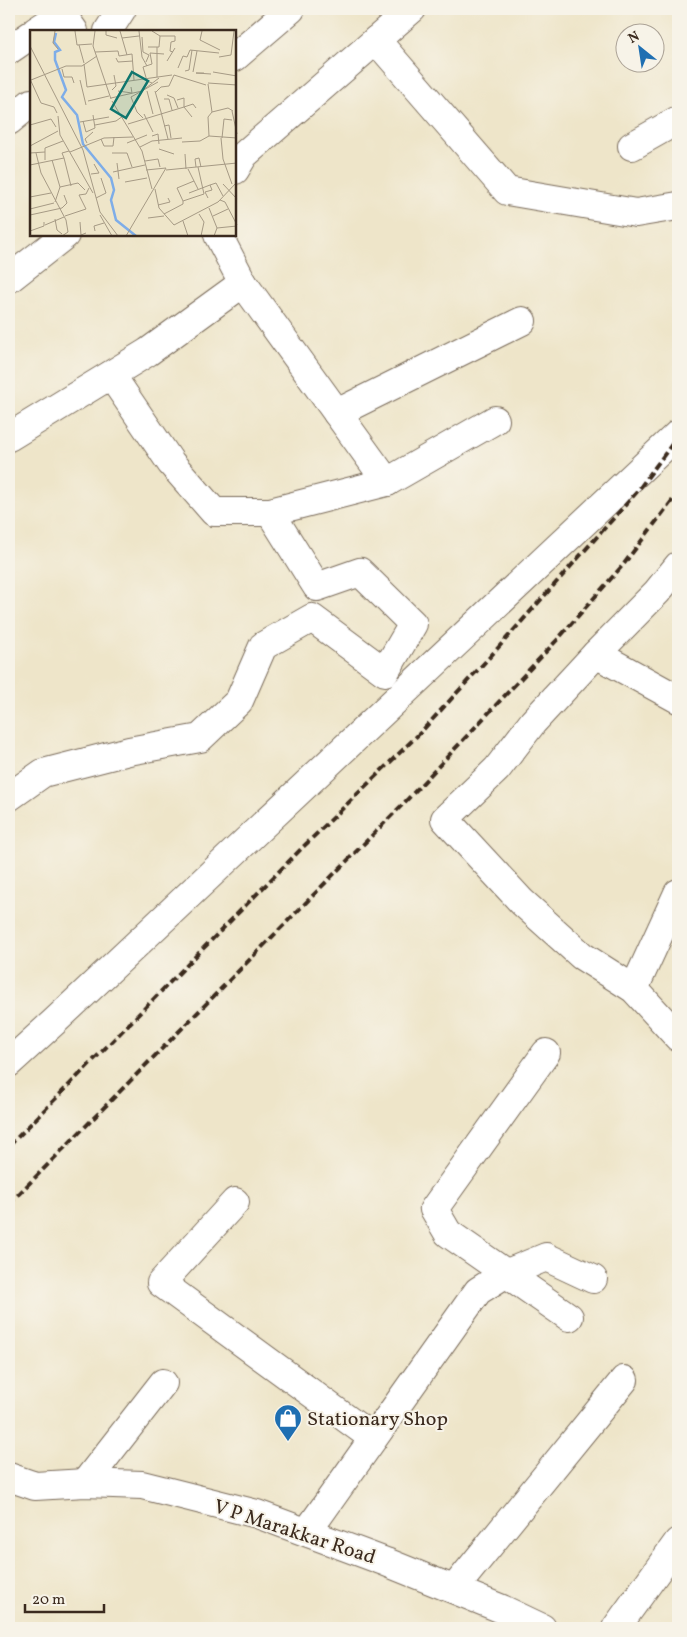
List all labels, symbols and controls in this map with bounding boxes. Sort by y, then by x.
north arrow [614,22,664,72]
text: N [625,27,643,49]
inset map [30,30,236,236]
shop icon: Stationary Shop [273,1403,303,1442]
place label: Stationary Shop [307,1406,448,1434]
street label: V P Marakkar Road [210,1493,379,1572]
scale bar [25,1582,104,1614]
text: 20 m [32,1590,65,1611]

